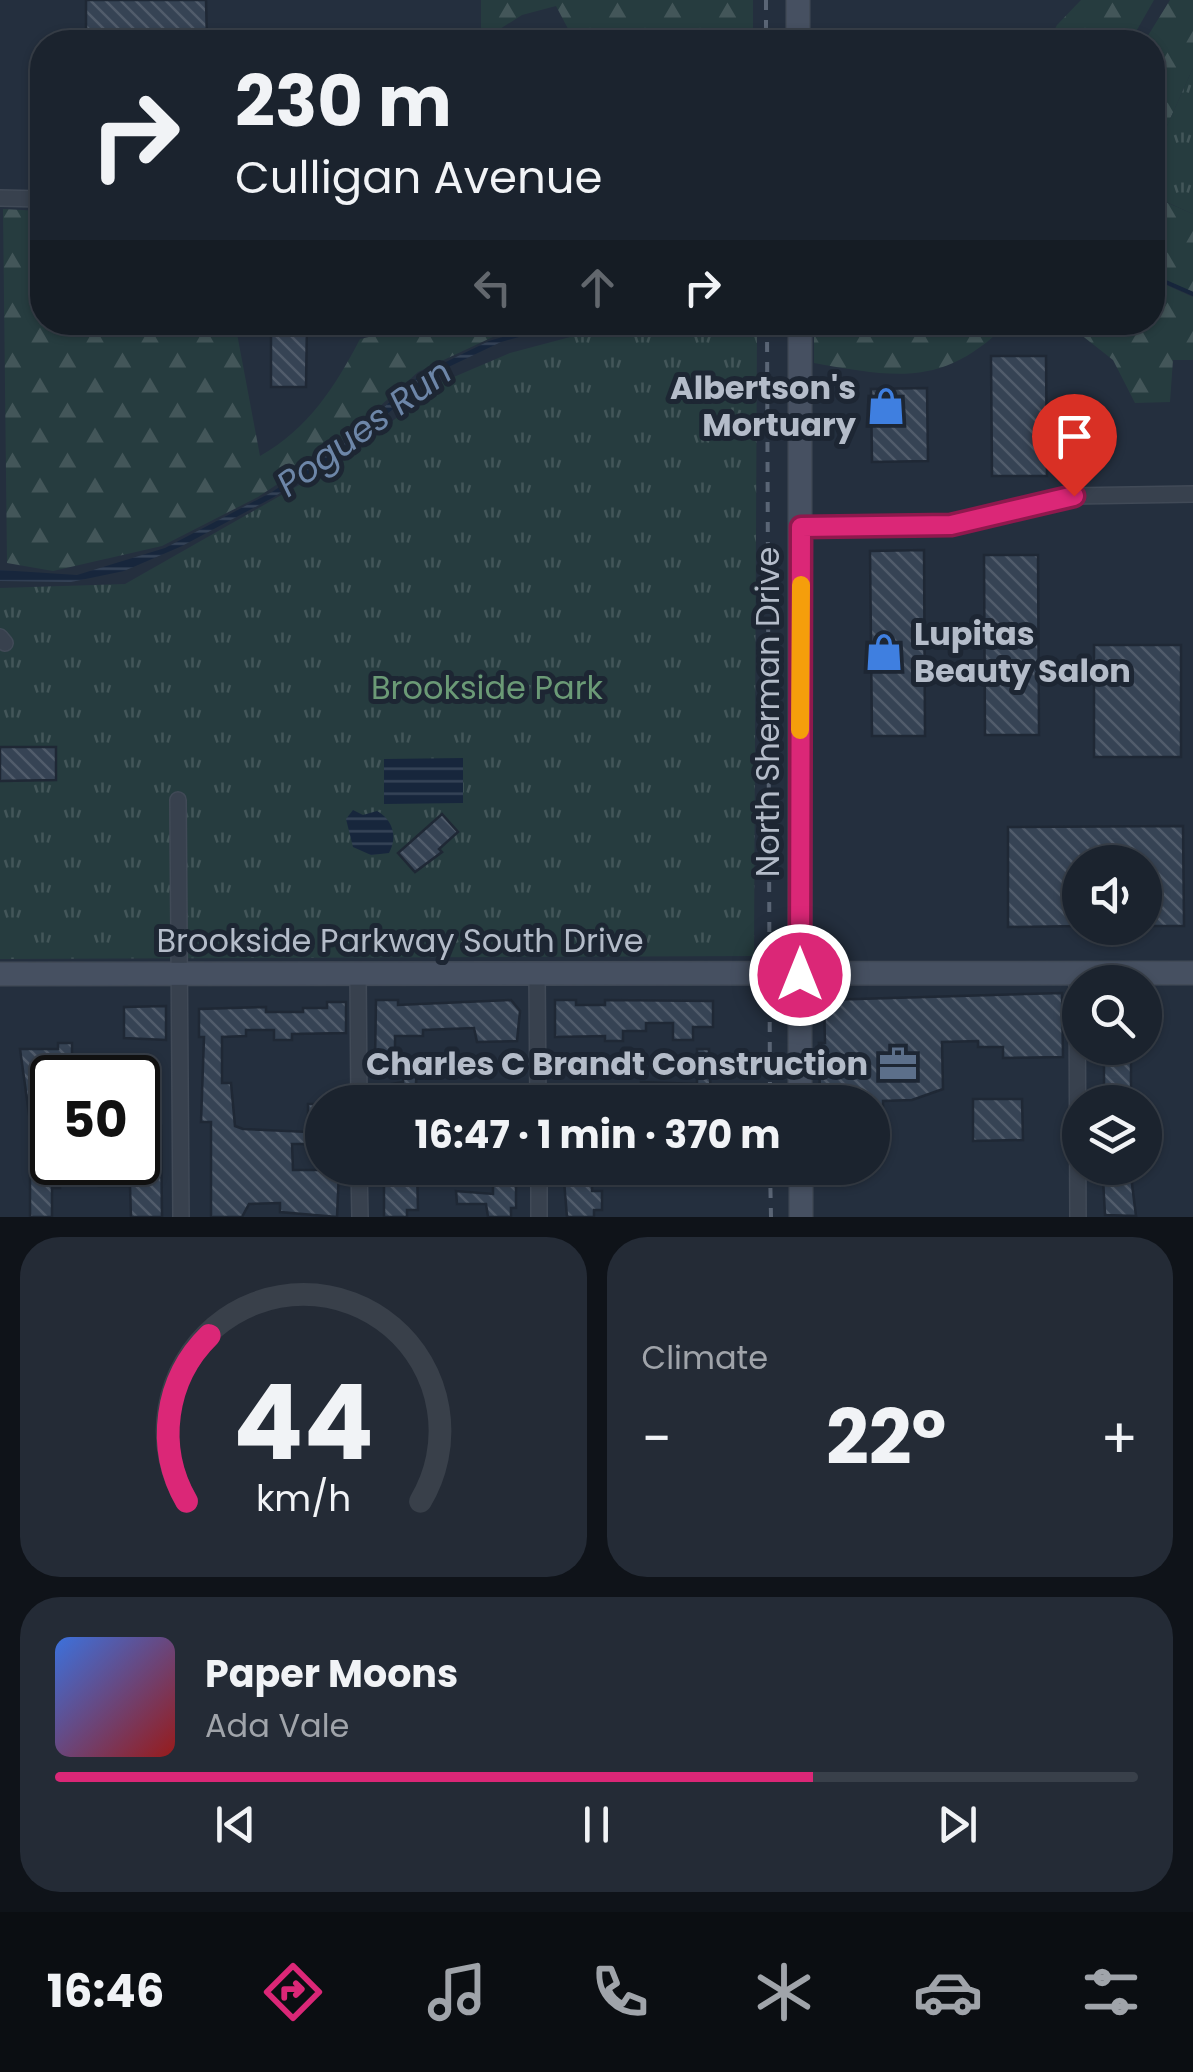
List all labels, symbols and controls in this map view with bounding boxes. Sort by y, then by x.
text: 230 m [235,52,452,151]
icon: right [70,70,200,200]
text: Culligan Avenue [235,146,602,209]
icon: left [465,260,520,315]
icon: ahead [570,260,625,315]
icon: right [675,260,730,315]
water label: Pogues Run [266,347,461,508]
place label: Albertson's Mortuary [670,365,857,447]
shop icon: Albertson's Mortuary [865,385,907,427]
pin [1032,394,1117,497]
icon: arrive [1047,409,1102,464]
street label: North Sherman Drive [745,547,790,877]
place label: Lupitas Beauty Salon [914,611,1131,693]
shop icon: Lupitas Beauty Salon [863,631,905,673]
park label: Brookside Park [371,665,604,710]
map controls [1062,845,1162,1185]
button: sound [1062,845,1162,945]
street label: Brookside Parkway South Drive [156,918,644,963]
position arrow [748,923,852,1027]
button: search [1062,965,1162,1065]
place label: Charles C Brandt Construction [366,1041,868,1086]
office icon: Charles C Brandt Construction [877,1043,919,1085]
speed limit sign: 50 [30,1055,160,1185]
button: layers [1062,1085,1162,1185]
text: 16:47 · 1 min · 370 m [414,1108,781,1161]
text: Climate [642,1335,768,1380]
text: 44 [233,1350,374,1495]
text: 22° [826,1385,946,1490]
text: − [642,1400,672,1477]
text: + [1100,1400,1138,1477]
text: km/h [256,1473,351,1524]
text: Paper Moons [205,1647,458,1700]
text: Ada Vale [205,1703,349,1748]
icon: previous [208,1797,263,1852]
icon: pause [569,1797,624,1852]
icon: next [930,1797,985,1852]
icon: directions [258,1957,328,2027]
icon: music [422,1957,492,2027]
icon: phone [585,1957,655,2027]
icon: climate [749,1957,819,2027]
icon: car [913,1957,983,2027]
icon: filters [1076,1957,1146,2027]
text: 16:46 [47,1960,164,2023]

